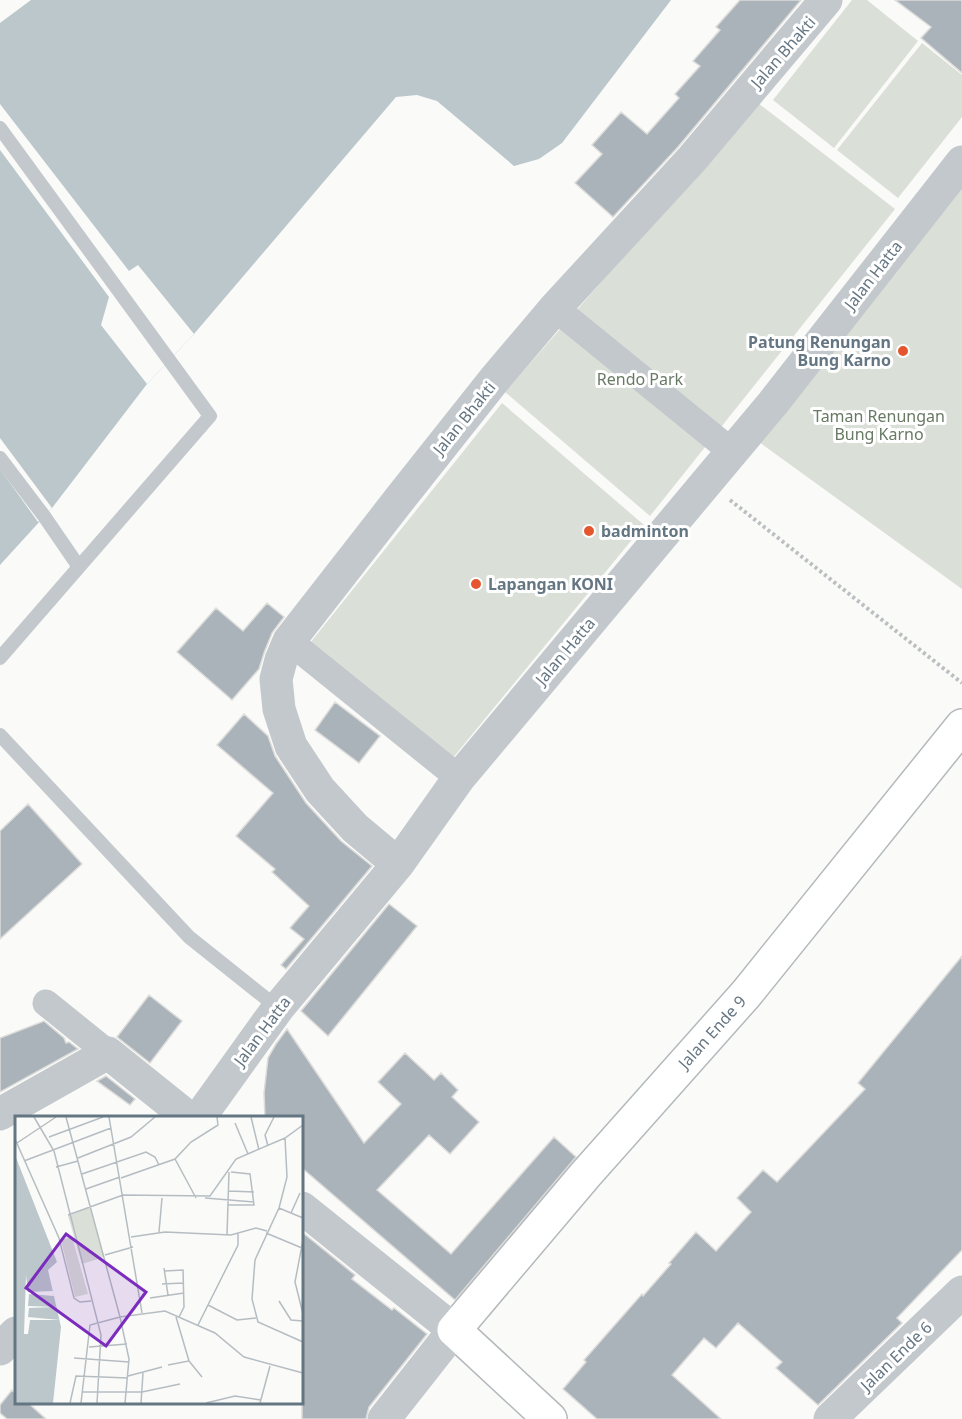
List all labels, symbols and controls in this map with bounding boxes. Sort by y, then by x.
street label: Jalan Bhakti [744,11,820,94]
street label: Jalan Hatta [838,236,907,316]
place label: Patung Renungan Bung Karno [748,331,891,371]
marker: Patung Renungan Bung Karno [896,344,910,358]
park label: Rendo Park [597,368,684,390]
street label: Jalan Bhakti [426,377,500,461]
park label: Taman Renungan Bung Karno [813,405,945,445]
place label: badminton [601,520,689,542]
marker: badminton [582,524,596,538]
place label: Lapangan KONI [488,573,613,595]
marker: Lapangan KONI [469,577,483,591]
street label: Jalan Hatta [529,613,600,691]
street label: Jalan Ende 9 [672,991,751,1075]
street label: Jalan Hatta [227,992,295,1072]
inset map [15,1116,303,1404]
street label: Jalan Ende 6 [854,1316,937,1397]

